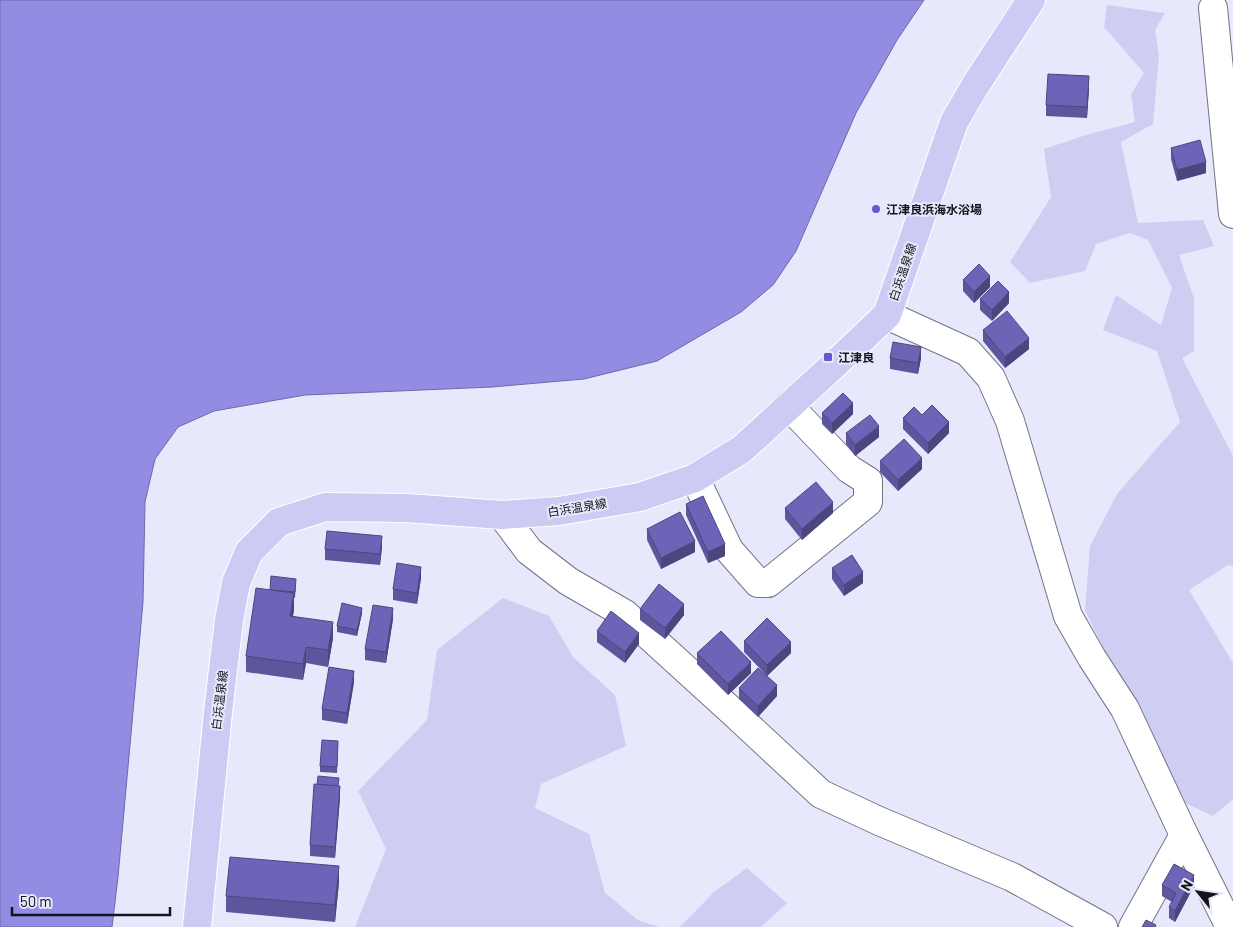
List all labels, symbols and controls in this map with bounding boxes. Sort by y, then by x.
place label: 江津良浜海水浴場 [886,202,982,216]
marker: 江津良浜海水浴場 [870,203,882,215]
street label: 白浜温泉線 [886,241,918,303]
place label: 江津良 [838,350,874,364]
marker: 江津良 [822,351,834,363]
street label: 白浜温泉線 [546,495,608,519]
street label: 白浜温泉線 [208,669,230,731]
north arrow [1173,867,1223,917]
text: N [1177,877,1196,894]
scale bar [12,884,170,916]
text: 50 m [20,892,52,910]

